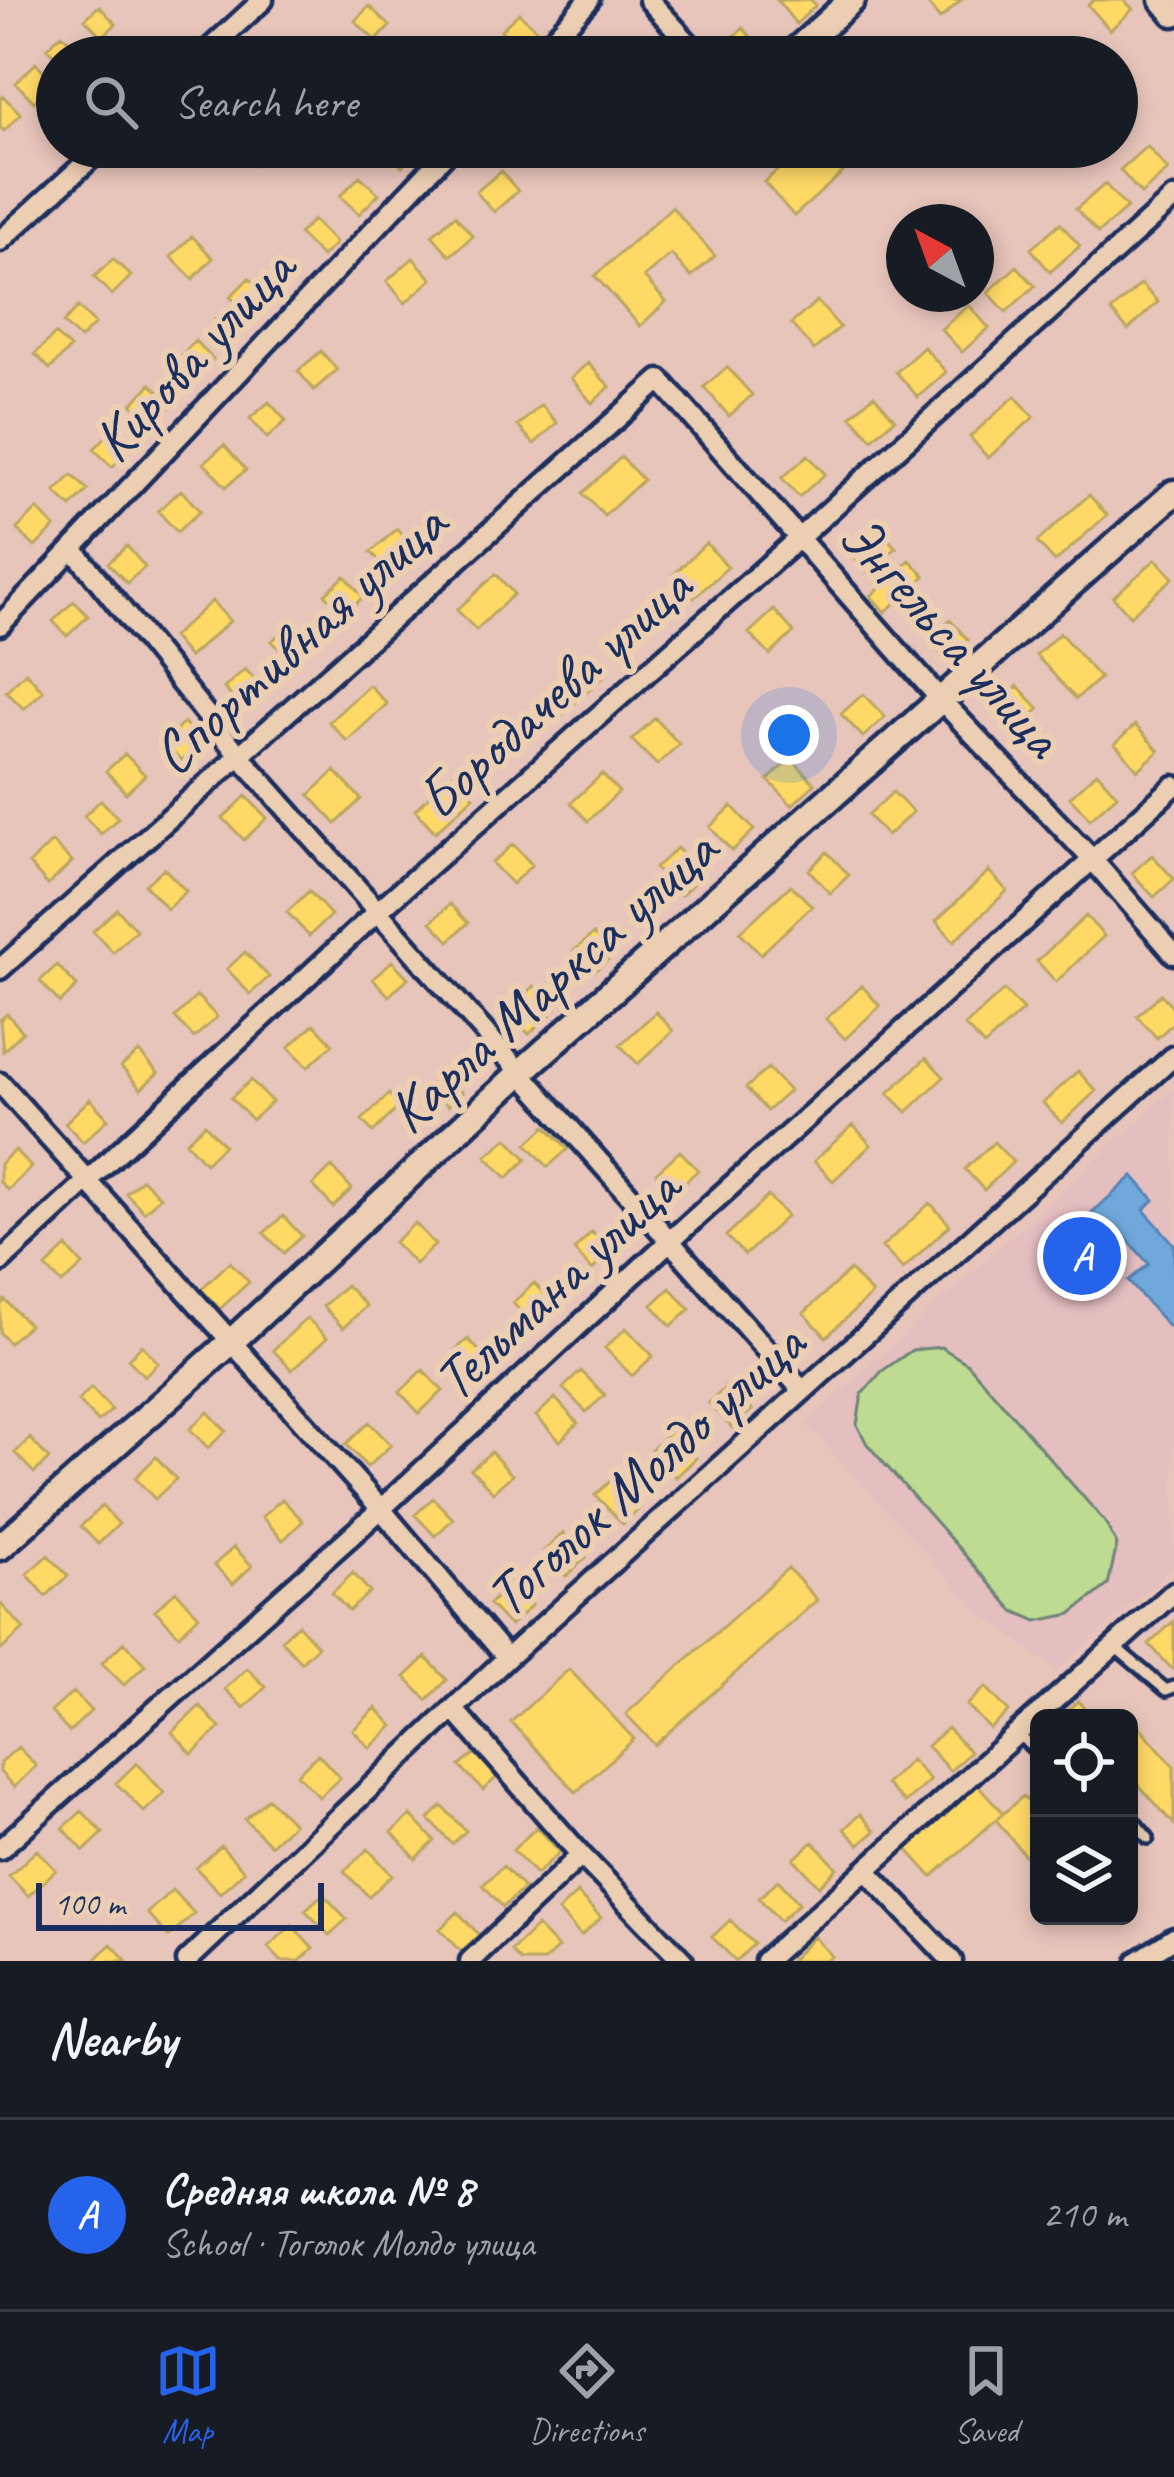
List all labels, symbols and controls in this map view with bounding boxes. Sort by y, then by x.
search box [36,36,1138,168]
icon: search [78,69,144,135]
text: Search here [174,74,357,131]
north arrow [886,204,994,312]
street label: Кирова улица [75,228,314,477]
street label: Спортивная улица [135,484,465,791]
street label: Энгельса улица [823,499,1082,775]
street label: Бородачева улица [401,547,710,836]
your location [759,705,819,765]
street label: Карла Маркса улица [371,810,736,1149]
street label: Тельмана улица [417,1147,699,1417]
pin: A [1043,1211,1121,1301]
street label: Тоголок Молдо улица [469,1304,823,1633]
map controls [1030,1709,1138,1925]
button: locate [1030,1709,1138,1817]
button: layers [1030,1817,1138,1925]
scale bar [36,1877,324,1930]
text: 100 m [54,1883,125,1925]
text: Nearby [48,2007,176,2071]
text: Средняя школа № 8 [162,2162,473,2219]
text: A [77,2190,97,2239]
text: 210 m [1042,2190,1126,2239]
text: School · Тоголок Молдо улица [162,2219,535,2268]
tab: Map [155,2338,221,2452]
tab: Directions [530,2338,644,2452]
tab: Saved [953,2338,1019,2452]

